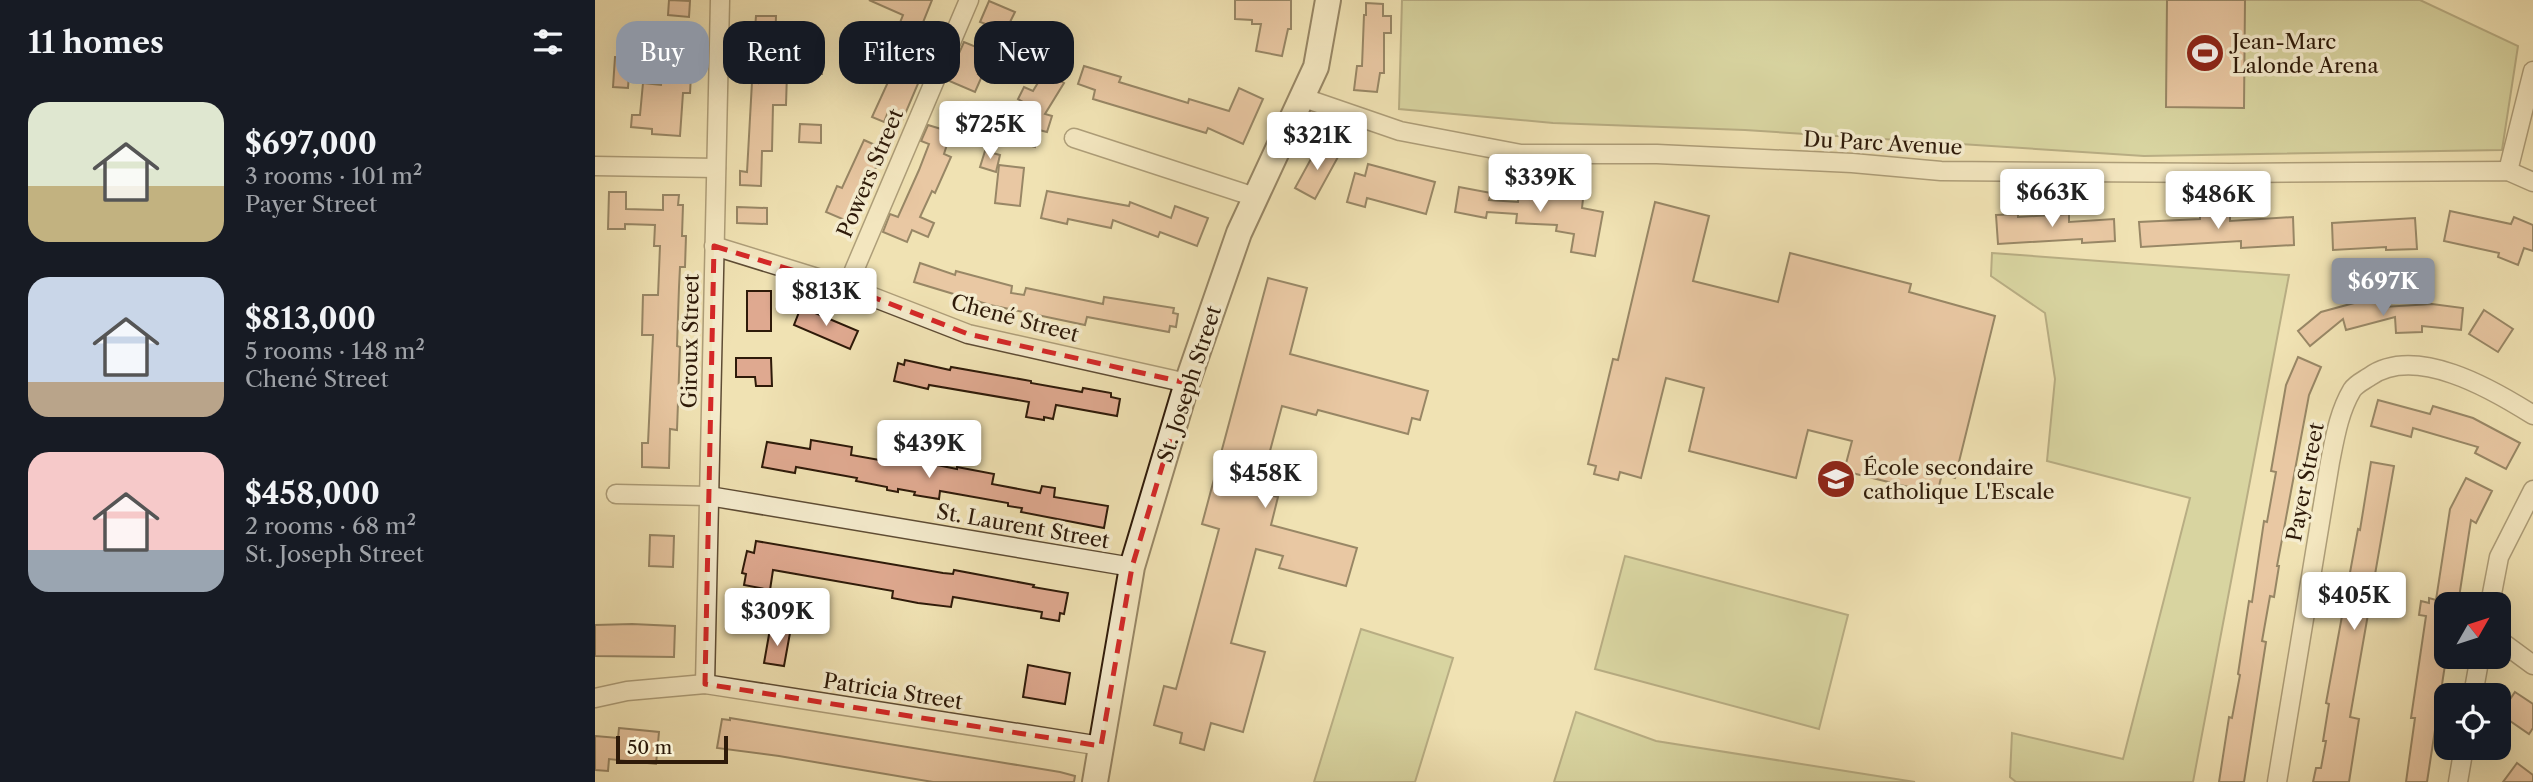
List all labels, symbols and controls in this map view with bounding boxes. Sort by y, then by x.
chip: Buy [616,21,709,84]
chip: Rent [723,21,825,84]
chip: Filters [839,21,960,84]
chip: New [974,21,1074,84]
icon: filters [529,23,567,61]
text: 11 homes [28,24,164,61]
place label: Jean-Marc Lalonde Arena [2229,29,2379,78]
sports icon: Jean-Marc Lalonde Arena [2184,32,2226,74]
pin: $725K [941,102,1039,161]
street label: Powers Street [832,104,909,241]
text: $725K [955,110,1025,138]
pin: $321K [1268,113,1366,172]
text: $321K [1283,121,1351,149]
text: $697,000 [245,125,377,162]
street label: Du Parc Avenue [1803,126,1963,160]
icon: home [84,130,168,214]
pin: $339K [1491,154,1589,214]
text: 3 rooms · 101 m² [245,162,422,190]
text: $339K [1505,163,1575,191]
pin: $663K [2003,170,2101,229]
pin: $486K [2169,172,2267,231]
text: $663K [2016,178,2088,206]
text: $486K [2182,180,2254,208]
text: Payer Street [245,190,377,218]
pin: $697K [2334,258,2432,318]
text: $697K [2348,267,2418,295]
pin: $813K [777,268,875,328]
street label: Giroux Street [676,273,704,409]
text: $813K [792,277,860,305]
street label: Chené Street [948,289,1082,347]
text: $813,000 [245,300,376,337]
street label: St. Joseph Street [1152,302,1226,465]
icon: home [84,305,168,389]
text: 5 rooms · 148 m² [245,337,425,365]
text: Chené Street [245,365,389,393]
pin: $439K [880,420,978,480]
street label: Payer Street [2281,420,2329,544]
text: $439K [893,429,965,457]
pin: $458K [1216,450,1314,510]
place label: École secondaire catholique L'Escale [1863,455,2055,504]
school or university icon: École secondaire catholique L'Escale [1815,458,1857,500]
text: $458K [1229,459,1301,487]
text: $458,000 [245,475,380,512]
icon: home [84,480,168,564]
street label: St. Laurent Street [935,499,1112,554]
text: 2 rooms · 68 m² [245,512,416,540]
text: St. Joseph Street [245,540,424,568]
pin: $405K [2305,572,2403,632]
text: $405K [2318,581,2390,609]
pin: $309K [728,588,826,648]
north arrow [2434,592,2511,668]
map controls [2434,592,2511,760]
text: $309K [741,597,813,625]
street label: Patricia Street [822,668,965,714]
button: locate [2434,683,2511,760]
scale bar [616,733,728,765]
text: 50 m [627,736,672,759]

